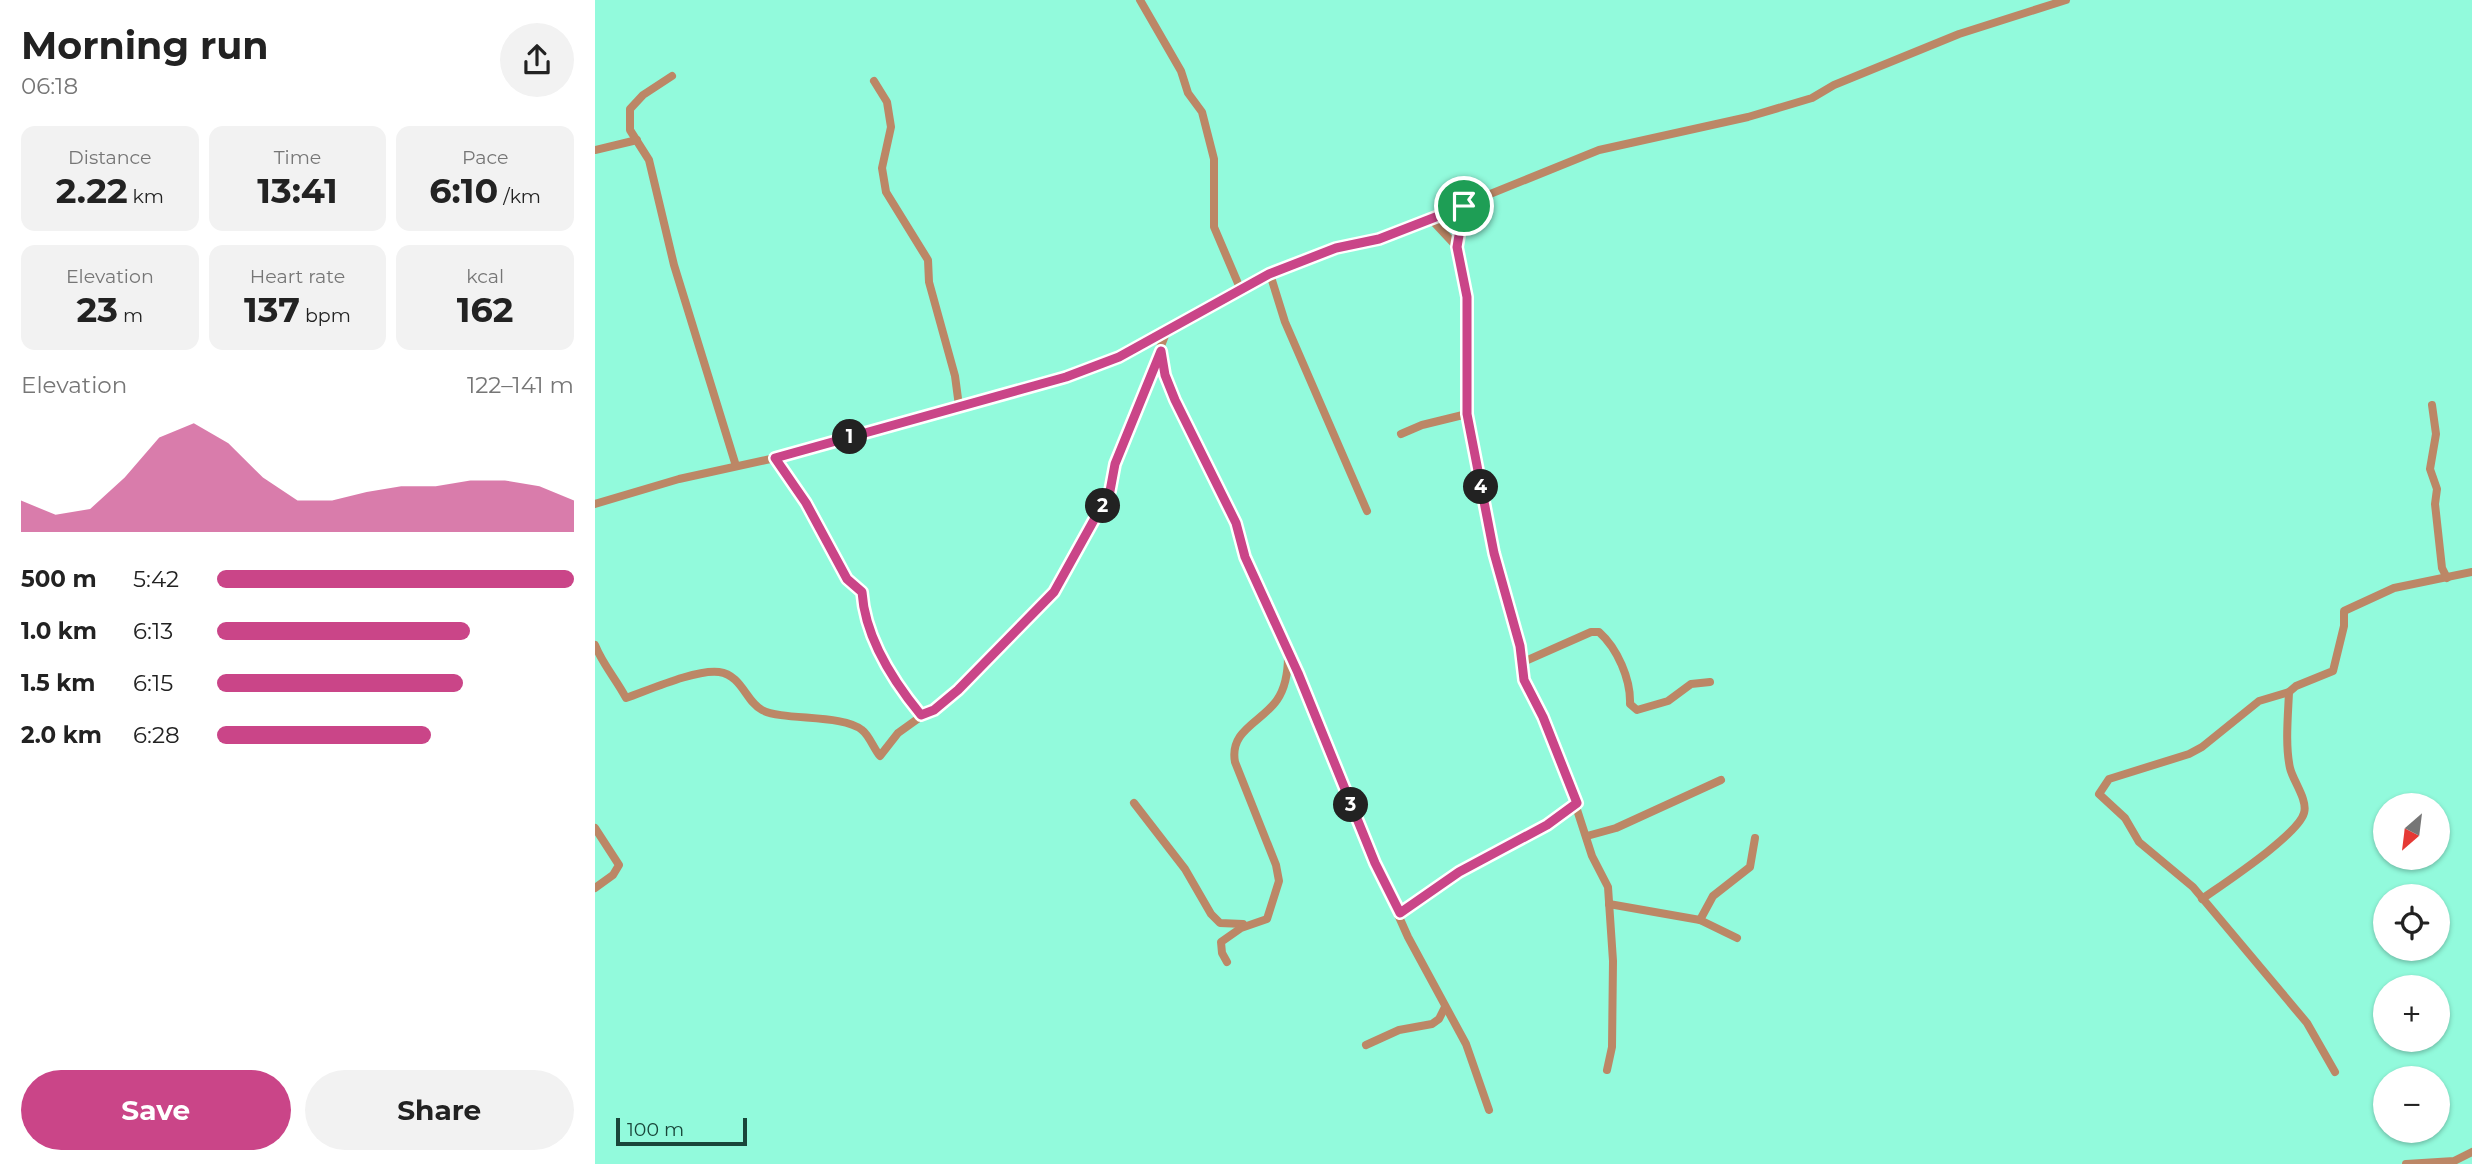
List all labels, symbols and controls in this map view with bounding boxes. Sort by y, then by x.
text: Morning run [21,22,269,69]
button: share [500,23,574,97]
text: 06:18 [21,72,78,100]
text: Distance [68,146,152,169]
text: Time [274,146,321,169]
text: Pace [462,146,508,169]
text: 2.22 [56,169,128,212]
text: 13:41 [257,169,338,212]
text: 6:10 [429,169,498,212]
pin [1434,176,1494,236]
text: km [128,185,164,208]
text: /km [498,185,541,208]
icon: arrive [1445,187,1483,225]
text: Elevation [66,265,154,288]
text: Heart rate [250,265,345,288]
text: kcal [466,265,504,288]
text: 23 [77,288,118,331]
text: 137 [244,288,300,331]
text: 162 [457,288,514,331]
text: m [118,304,143,327]
text: bpm [300,304,351,327]
text: Elevation [21,371,127,399]
text: 122–141 m [467,371,574,399]
pin: 1 [833,420,867,454]
text: 1 [846,425,853,448]
pin: 4 [1463,470,1498,504]
text: 4 [1474,475,1487,498]
pin: 2 [1085,489,1121,524]
text: 2 [1097,494,1108,517]
text: 500 m [21,565,97,593]
text: 5:42 [133,565,179,593]
text: 1.0 km [21,617,97,645]
text: 6:13 [133,617,173,645]
text: 1.5 km [21,669,95,697]
text: 6:15 [133,669,173,697]
text: 2.0 km [21,721,102,749]
text: 6:28 [133,721,180,749]
pin: 3 [1333,788,1369,822]
text: 3 [1345,793,1356,816]
north arrow [2373,793,2450,870]
map controls [2373,793,2450,1143]
button: locate [2373,884,2450,961]
button: + [2373,975,2450,1052]
button: − [2373,1066,2450,1143]
button: Save [21,1070,291,1150]
button: Share [305,1070,574,1150]
scale bar [616,1115,747,1147]
text: 100 m [627,1118,684,1141]

